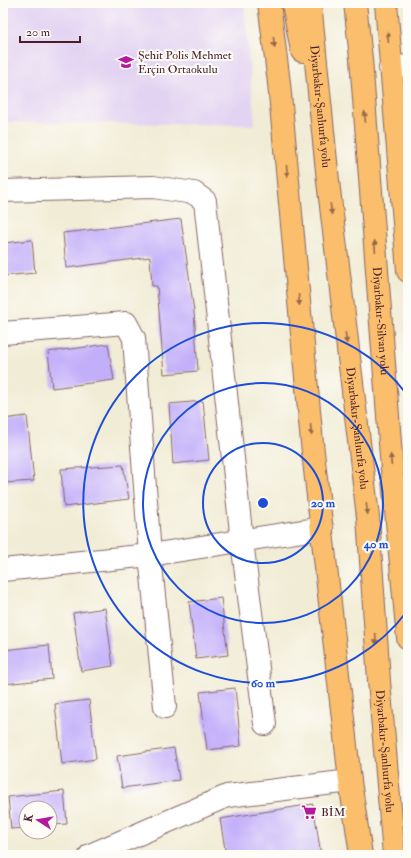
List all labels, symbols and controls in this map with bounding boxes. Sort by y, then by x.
scale bar [20,18,80,44]
text: 20 m [26,25,51,40]
one-way arrow [385,31,392,43]
one-way arrow [271,36,277,48]
street label: Diyarbakır-Şanlıurfa yolu [307,44,334,169]
place label: Şehit Polis Mehmet Erçin Ortaokulu [138,48,232,77]
school or university icon: Şehit Polis Mehmet Erçin Ortaokulu [117,53,135,71]
one-way arrow [362,111,369,123]
one-way arrow [284,165,291,177]
one-way arrow [328,203,334,215]
one-way arrow [371,240,378,252]
street label: Diyarbakır-Silvan yolu [369,266,392,376]
one-way arrow [296,294,302,306]
one-way arrow [343,332,349,344]
street label: Diyarbakır-Şanlıurfa yolu [343,366,372,490]
one-way arrow [308,424,314,436]
one-way arrow [388,454,394,466]
centre of rings [256,496,270,510]
text: 20 m [311,496,336,511]
one-way arrow [364,503,370,515]
text: 40 m [363,537,389,552]
one-way arrow [372,632,379,645]
text: 60 m [251,676,276,691]
street label: Diyarbakır-Şanlıurfa yolu [372,689,398,813]
north arrow [18,800,58,840]
supermarket icon: BİM [300,803,318,821]
place label: BİM [321,805,346,820]
text: K [22,812,36,823]

